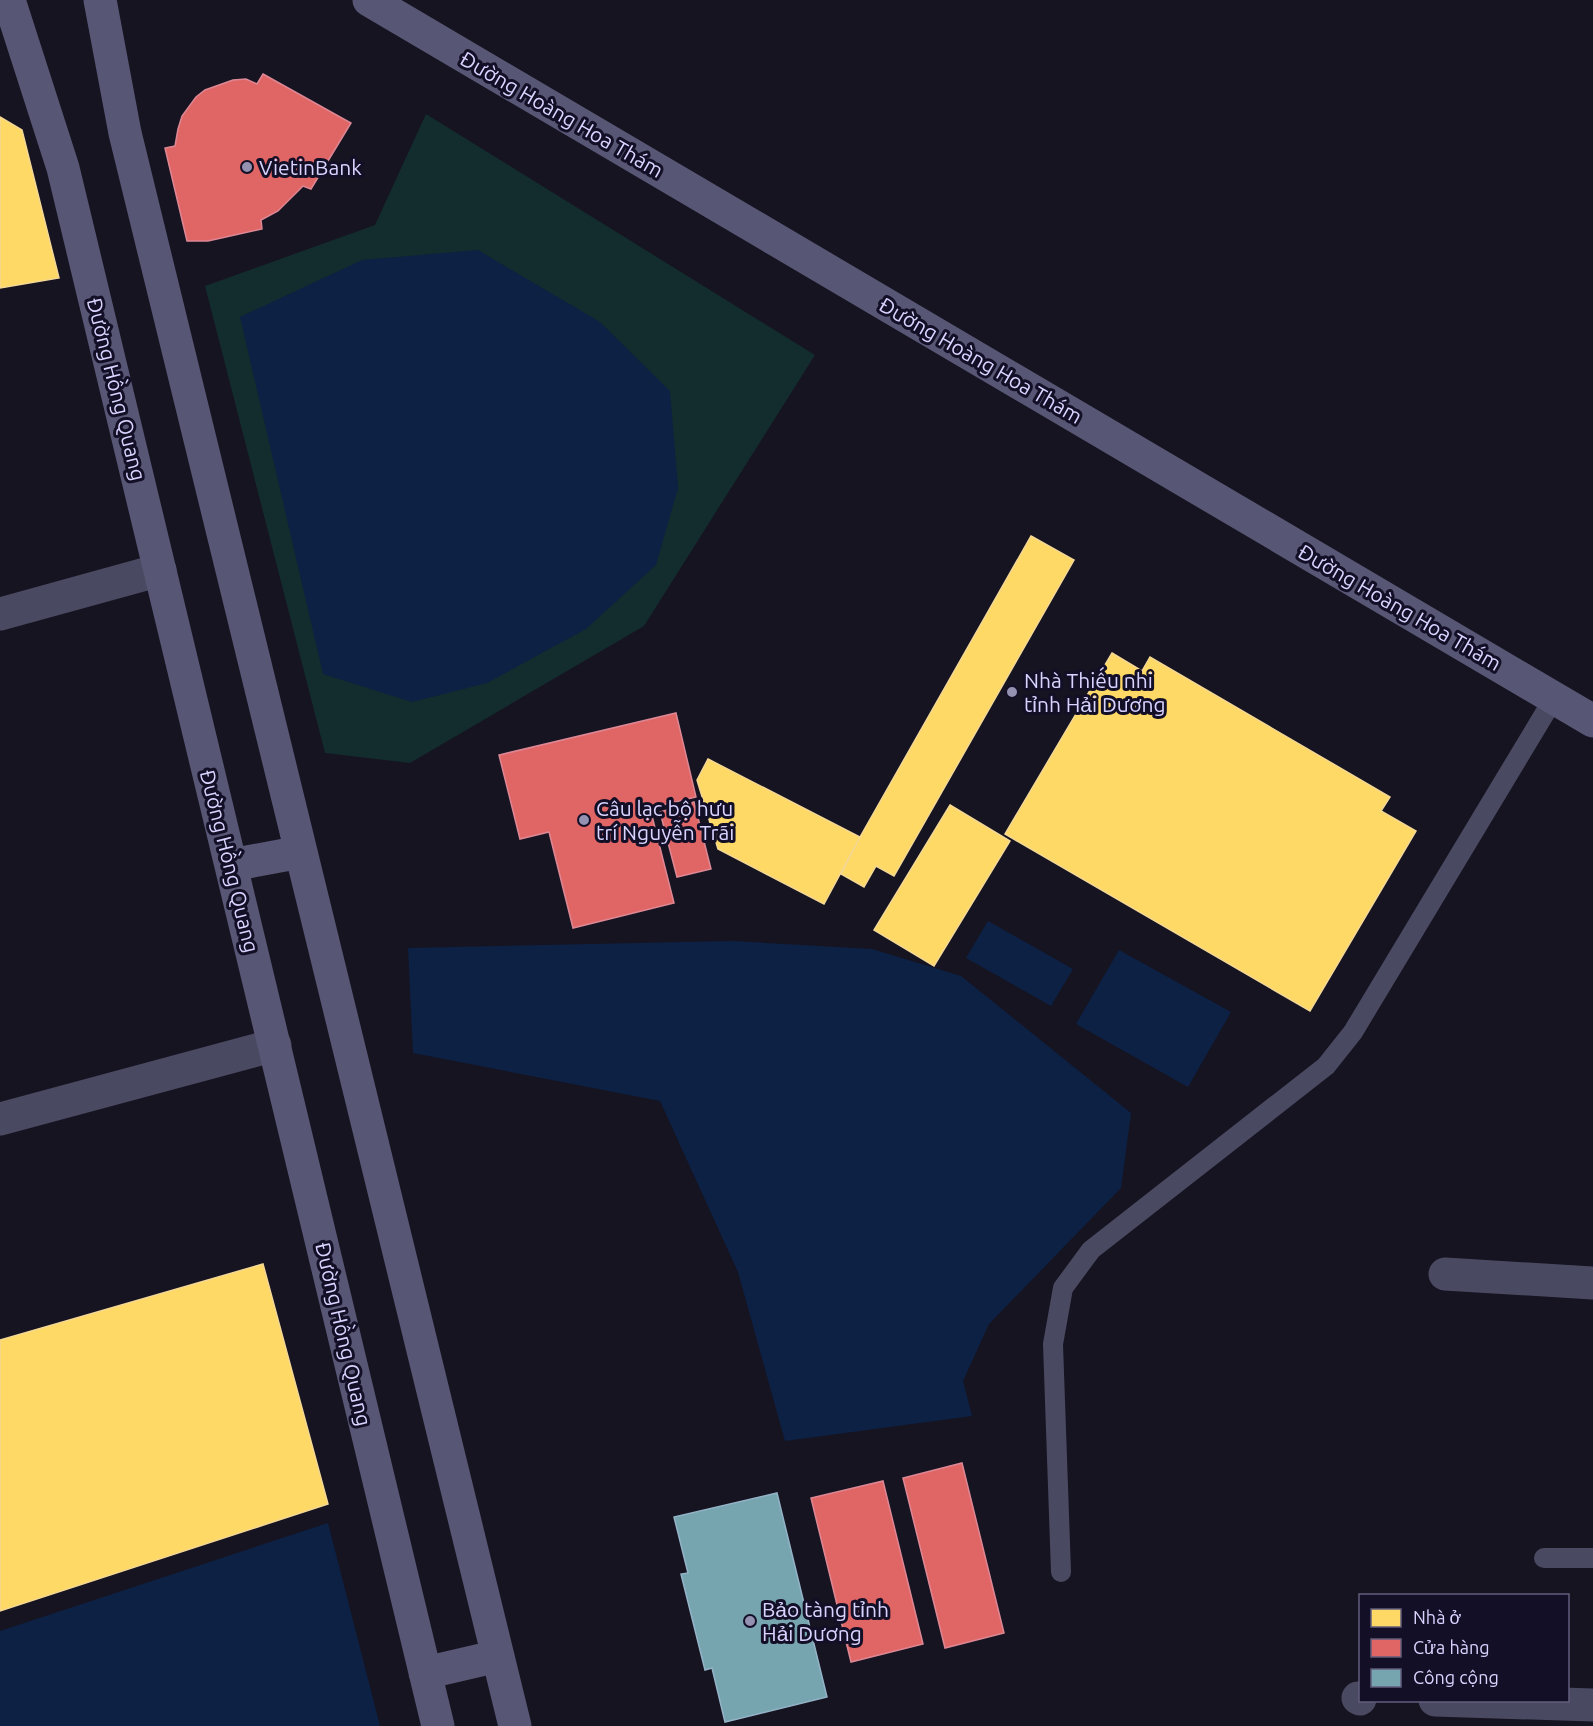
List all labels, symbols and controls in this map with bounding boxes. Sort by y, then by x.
street label: Đường Hoàng Hoa Thám [456,46,668,182]
place label: VietinBank [259,155,362,179]
marker: VietinBank [240,160,254,174]
street label: Đường Hoàng Hoa Thám [875,292,1087,428]
street label: Đường Hồng Quang [83,295,153,483]
street label: Đường Hoàng Hoa Thám [1294,539,1506,675]
place label: Nhà Thiếu nhi tỉnh Hải Dương [1024,666,1166,716]
marker: Nhà Thiếu nhi tỉnh Hải Dương [1005,685,1019,699]
street label: Đường Hồng Quang [196,767,266,955]
place label: Câu lạc bộ hưu trí Nguyễn Trãi [596,796,734,844]
marker: Câu lạc bộ hưu trí Nguyễn Trãi [577,813,591,827]
street label: Đường Hồng Quang [311,1239,379,1428]
legend [1359,1594,1569,1702]
place label: Bảo tàng tỉnh Hải Dương [762,1597,889,1645]
text: Nhà ở [1413,1607,1462,1627]
marker: Bảo tàng tỉnh Hải Dương [743,1614,757,1628]
text: Cửa hàng [1413,1637,1490,1657]
text: Công cộng [1413,1667,1499,1687]

